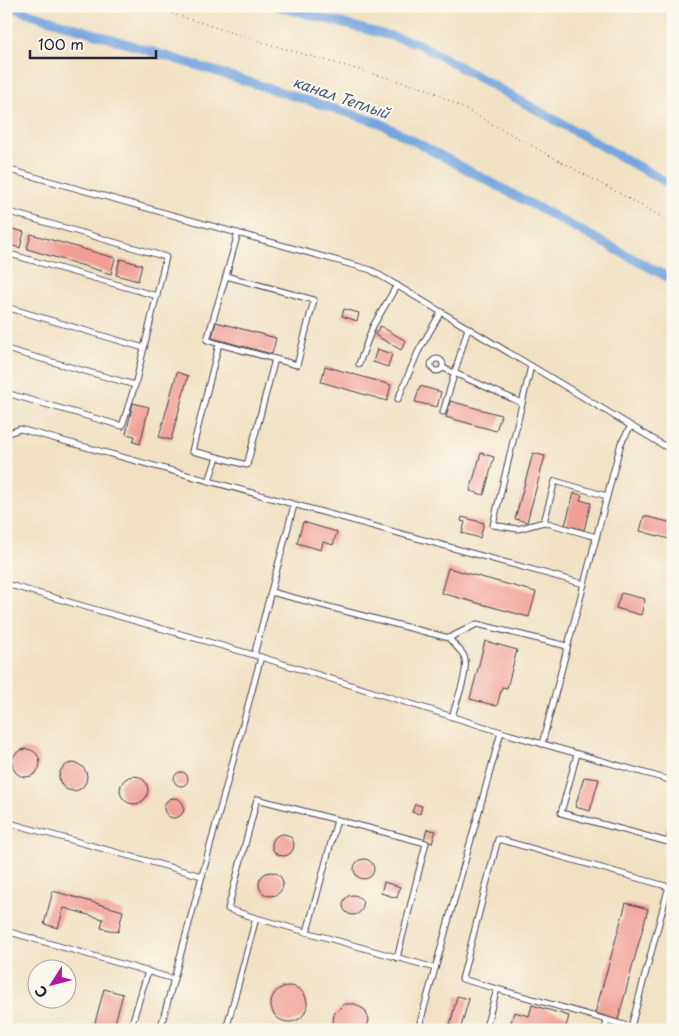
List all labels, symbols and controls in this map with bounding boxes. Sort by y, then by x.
scale bar [30,28,156,60]
text: 100 m [38,32,84,55]
water label: канал Теплый [290,69,395,125]
north arrow [28,958,78,1008]
text: С [29,982,53,1002]

